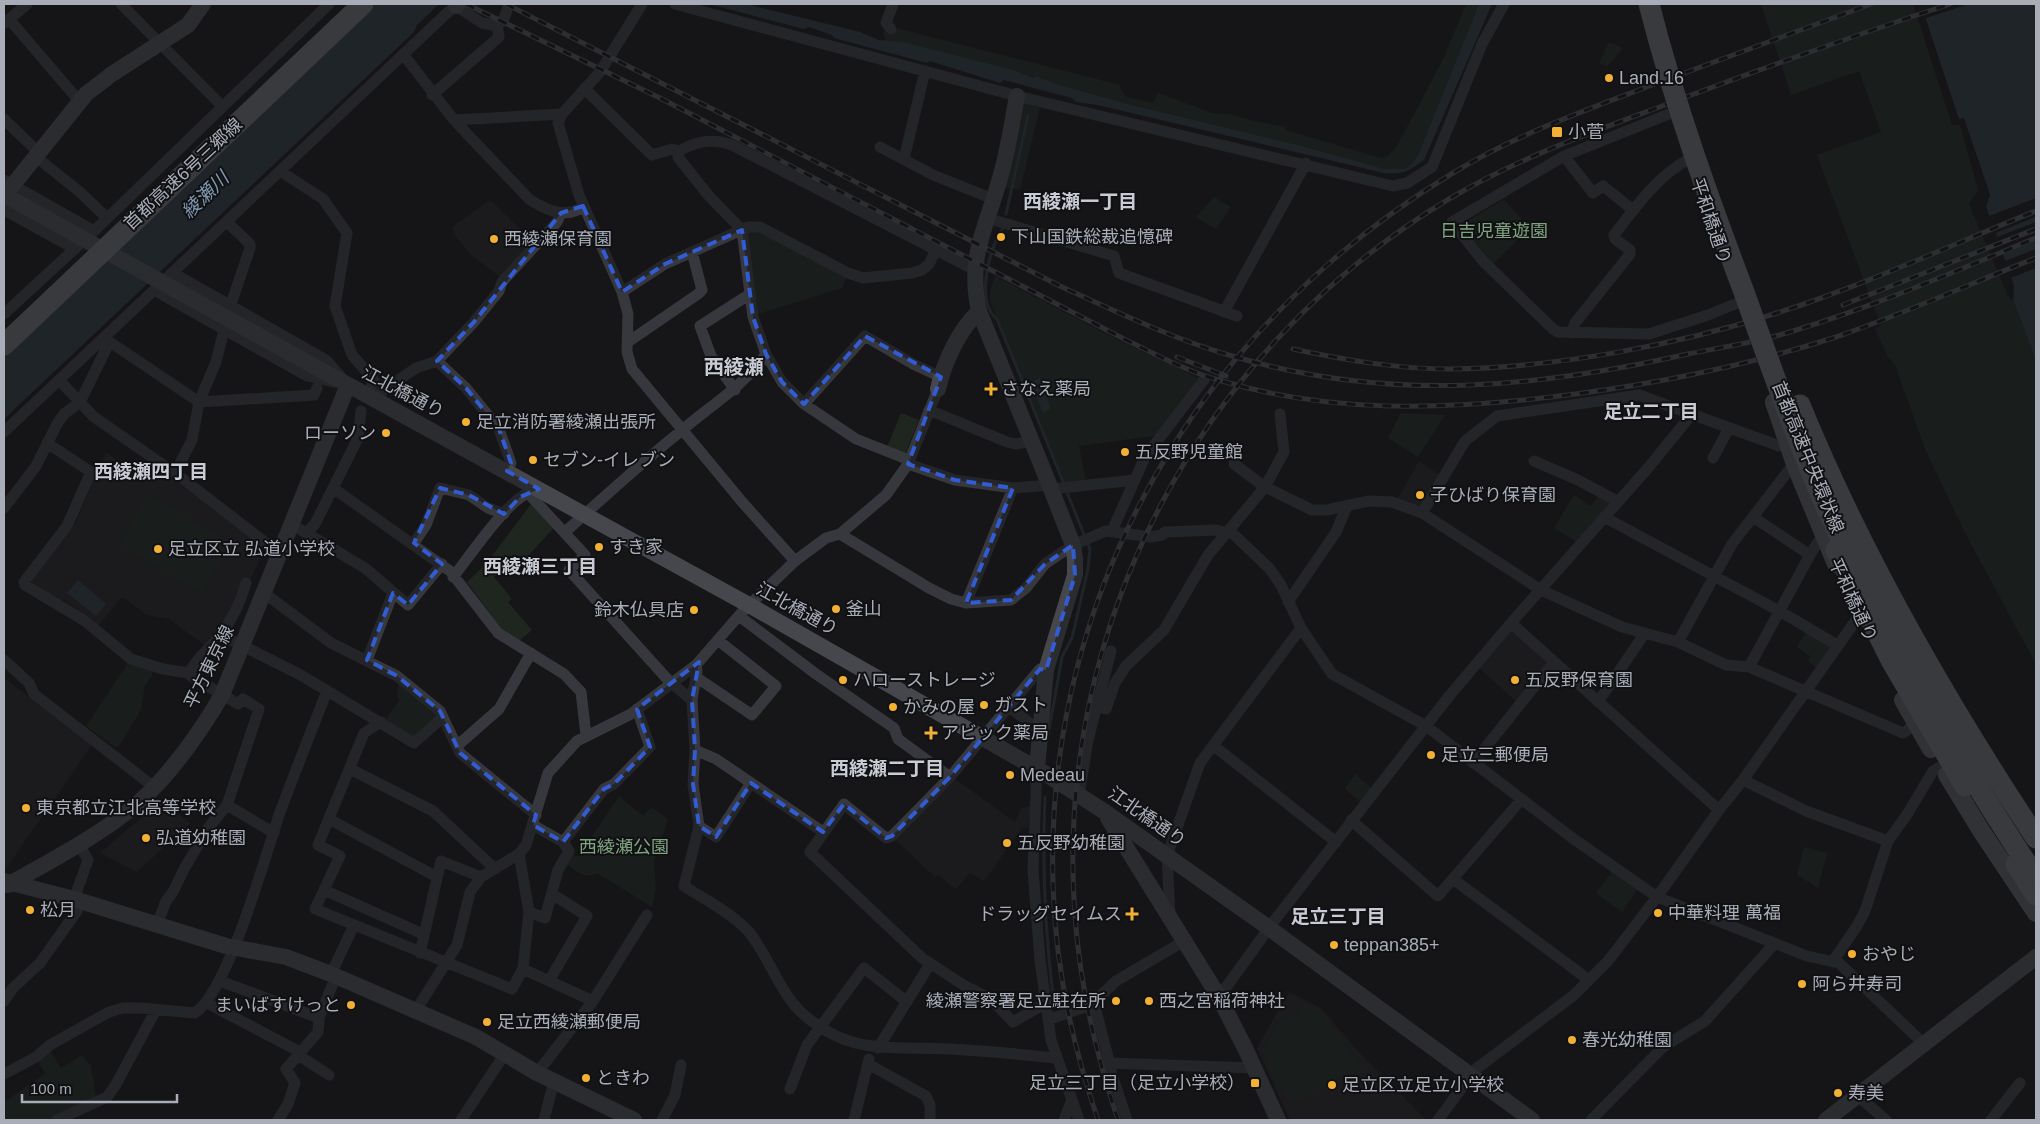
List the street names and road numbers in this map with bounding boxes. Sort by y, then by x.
street label: 首都高速6号三郷線 [120,114,246,234]
street label: 平和橋通り [1687,175,1735,267]
street label: 江北橋通り [359,362,447,422]
street label: 首都高速中央環状線 [1768,378,1848,536]
street label: 平和橋通り [1825,555,1881,645]
street label: 江北橋通り [753,578,841,640]
street label: 平方東京線 [180,622,238,712]
street label: 江北橋通り [1104,783,1190,851]

